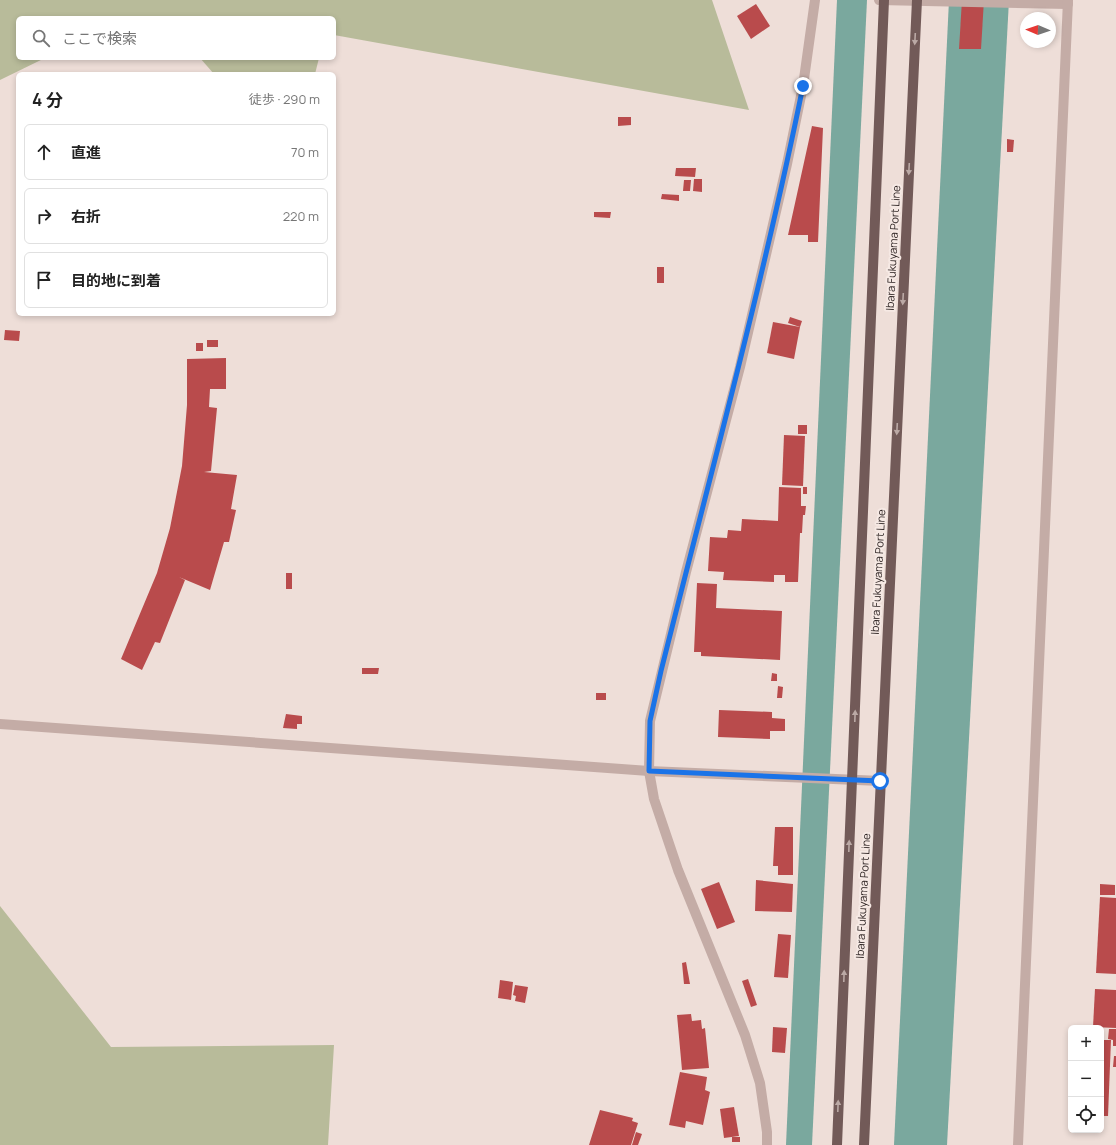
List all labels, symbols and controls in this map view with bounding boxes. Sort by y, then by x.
north arrow [1020,12,1056,48]
search box [16,16,336,60]
icon: search [30,27,52,49]
text: ここで検索 [62,28,137,49]
one-way arrow [911,33,918,45]
route end [794,77,812,95]
text: 4 分 [32,88,63,111]
text: 徒歩 · 290 m [249,90,320,108]
icon: ahead [33,141,55,163]
text: 直進 [71,142,101,163]
text: 70 m [291,143,319,161]
one-way arrow [905,163,912,175]
street label: Ibara Fukuyama Port Line [882,184,903,311]
icon: right [33,205,55,227]
text: 右折 [71,206,101,227]
text: 220 m [283,207,319,225]
icon: arrive [33,269,55,291]
text: 目的地に到着 [71,270,161,291]
one-way arrow [899,293,906,305]
one-way arrow [893,423,900,435]
street label: Ibara Fukuyama Port Line [867,508,888,635]
one-way arrow [851,710,858,722]
route start [871,772,889,790]
street label: Ibara Fukuyama Port Line [852,832,873,959]
one-way arrow [846,839,852,852]
one-way arrow [840,970,847,982]
map controls [1068,1025,1104,1133]
button: + [1068,1025,1104,1061]
button: − [1068,1061,1104,1097]
button: locate [1068,1097,1104,1133]
one-way arrow [835,1100,842,1112]

